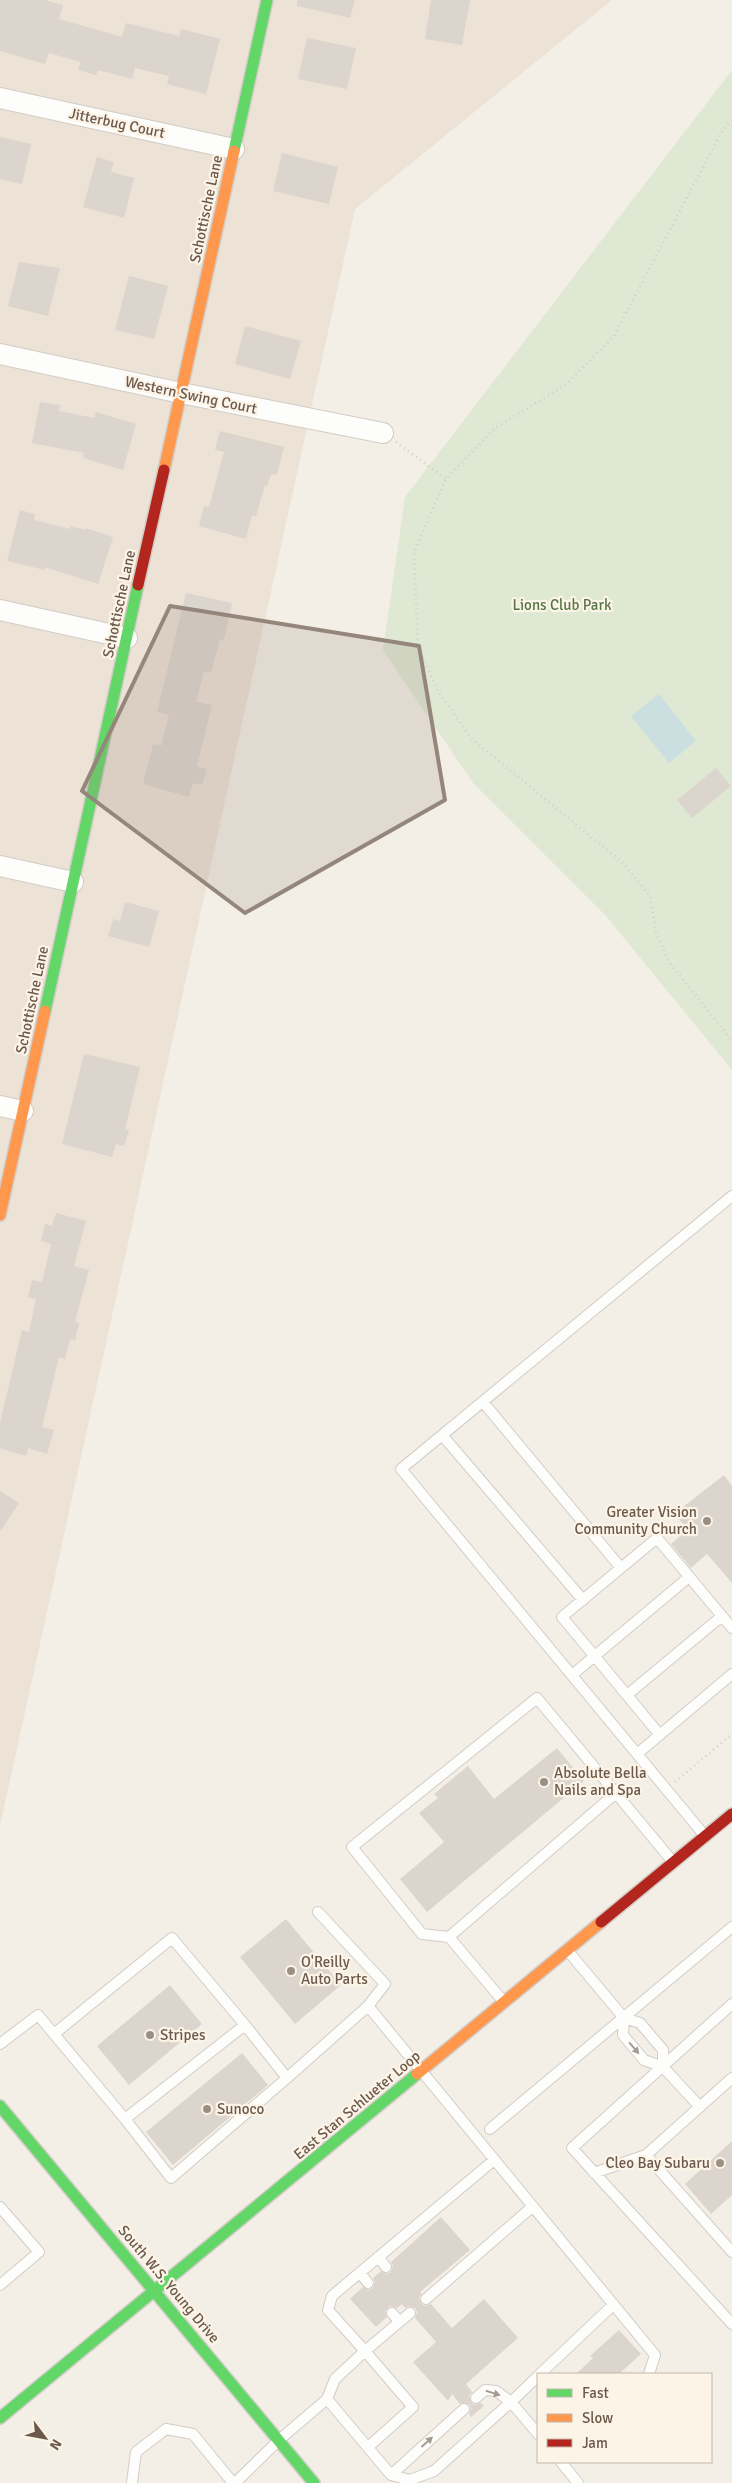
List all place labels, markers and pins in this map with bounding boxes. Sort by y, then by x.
place label: Greater Vision Community Church [574,1503,697,1538]
marker: Greater Vision Community Church [701,1515,713,1527]
place label: Absolute Bella Nails and Spa [554,1764,647,1799]
marker: Absolute Bella Nails and Spa [538,1776,550,1788]
place label: O'Reilly Auto Parts [301,1953,368,1988]
marker: O'Reilly Auto Parts [285,1965,297,1977]
place label: Stripes [160,2026,206,2044]
marker: Stripes [144,2029,156,2041]
place label: Sunoco [217,2100,265,2118]
marker: Sunoco [201,2103,213,2115]
place label: Cleo Bay Subaru [606,2154,710,2172]
marker: Cleo Bay Subaru [714,2157,726,2169]

